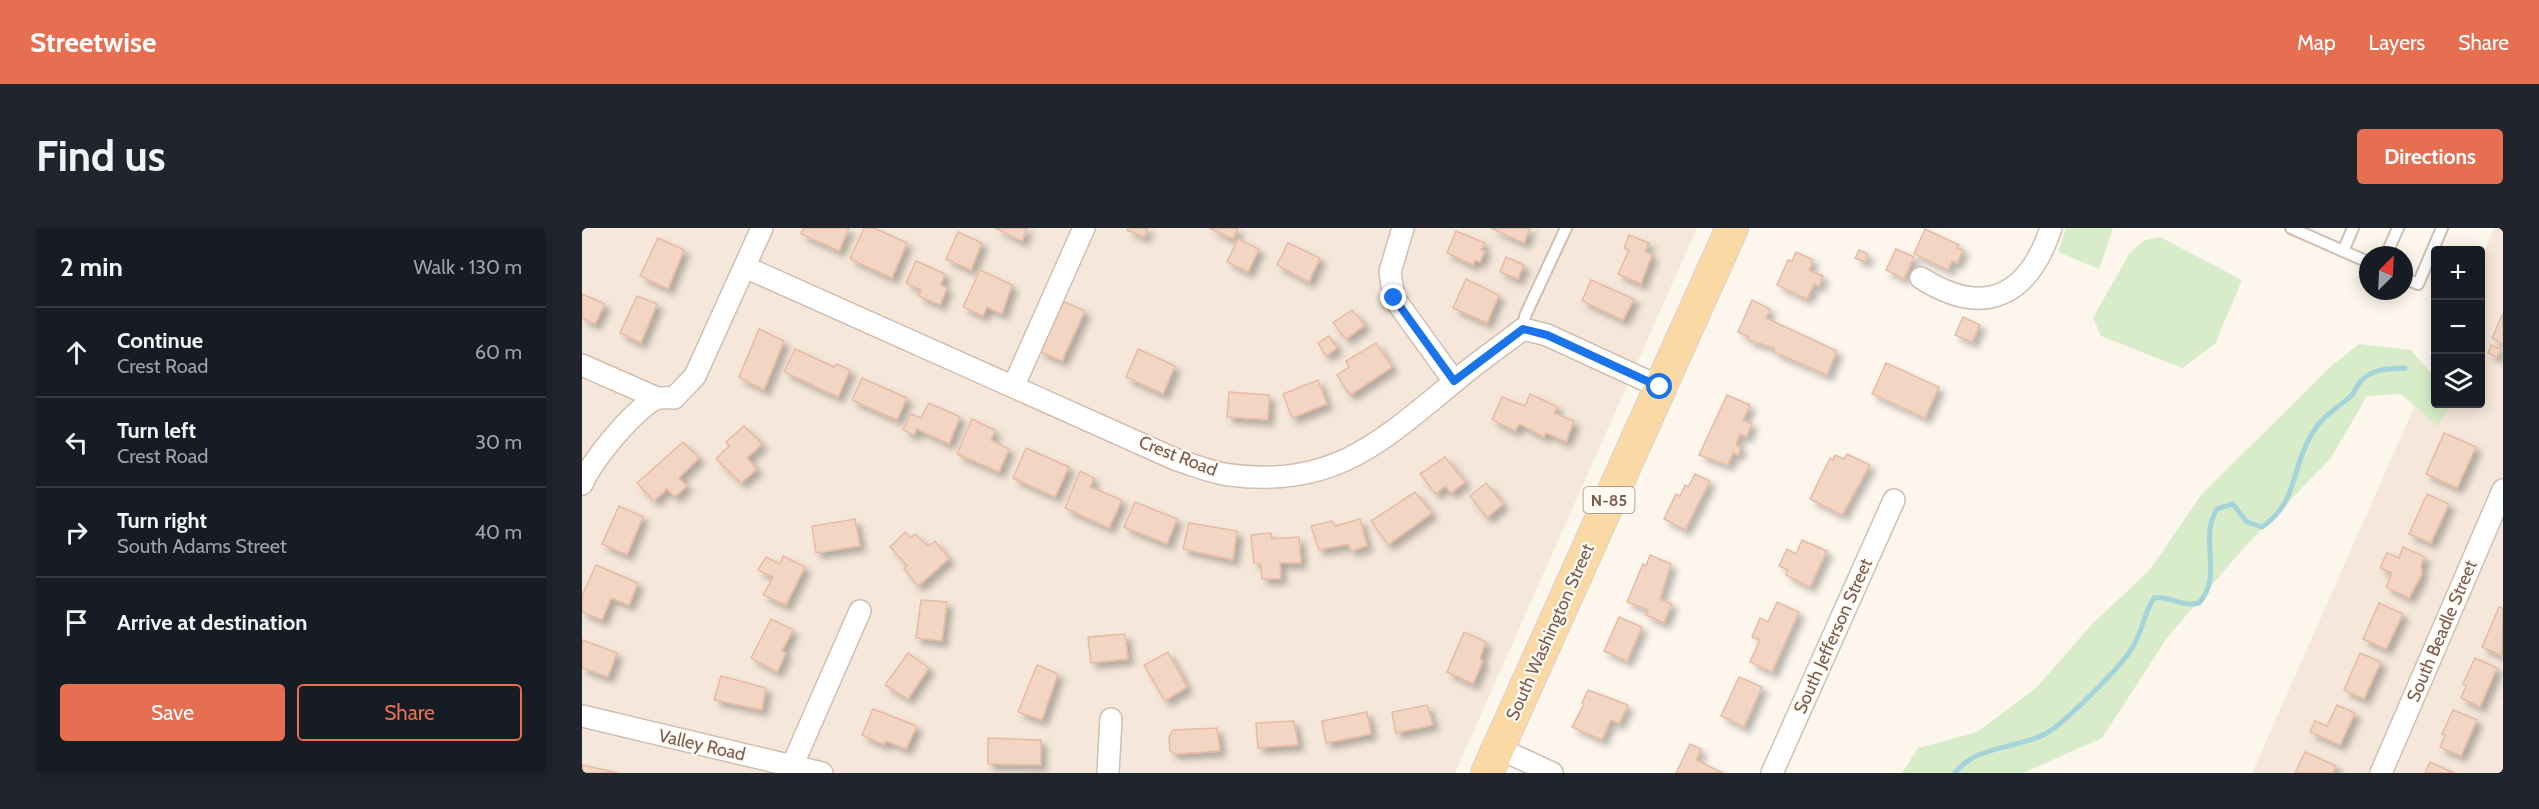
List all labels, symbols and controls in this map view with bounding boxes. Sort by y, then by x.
text: Streetwise [30,25,156,59]
text: Map [2297,30,2336,55]
text: Layers [2369,30,2425,55]
text: Share [2458,30,2509,55]
button: Directions [2357,129,2503,184]
text: Find us [36,130,165,182]
north arrow [2359,246,2413,300]
map controls [2431,246,2485,408]
button: + [2431,246,2485,300]
text: 2 min [60,251,123,283]
text: Walk · 130 m [414,255,522,279]
route end [1380,284,1406,310]
button: − [2431,300,2485,354]
text: Continue [117,327,203,354]
icon: ahead [60,336,93,369]
text: 60 m [475,340,522,364]
text: Crest Road [117,354,208,378]
button: layers [2431,354,2485,408]
route start [1646,373,1672,399]
text: Turn left [117,417,196,444]
icon: left [60,426,93,459]
text: 30 m [475,430,522,454]
street label: Crest Road [1136,431,1220,481]
text: Crest Road [117,444,208,468]
road number: N-85 [1584,487,1634,513]
text: Turn right [117,507,207,534]
icon: right [60,516,93,549]
text: 40 m [474,520,522,544]
text: South Adams Street [117,534,287,558]
street label: South Washington Street [1501,540,1599,724]
street label: South Jefferson Street [1789,555,1877,717]
street label: South Beadle Street [2402,557,2482,705]
icon: arrive [60,606,93,639]
text: Arrive at destination [117,609,307,636]
button: Save [60,684,285,741]
button: Share [297,684,522,741]
street label: Valley Road [656,724,748,766]

